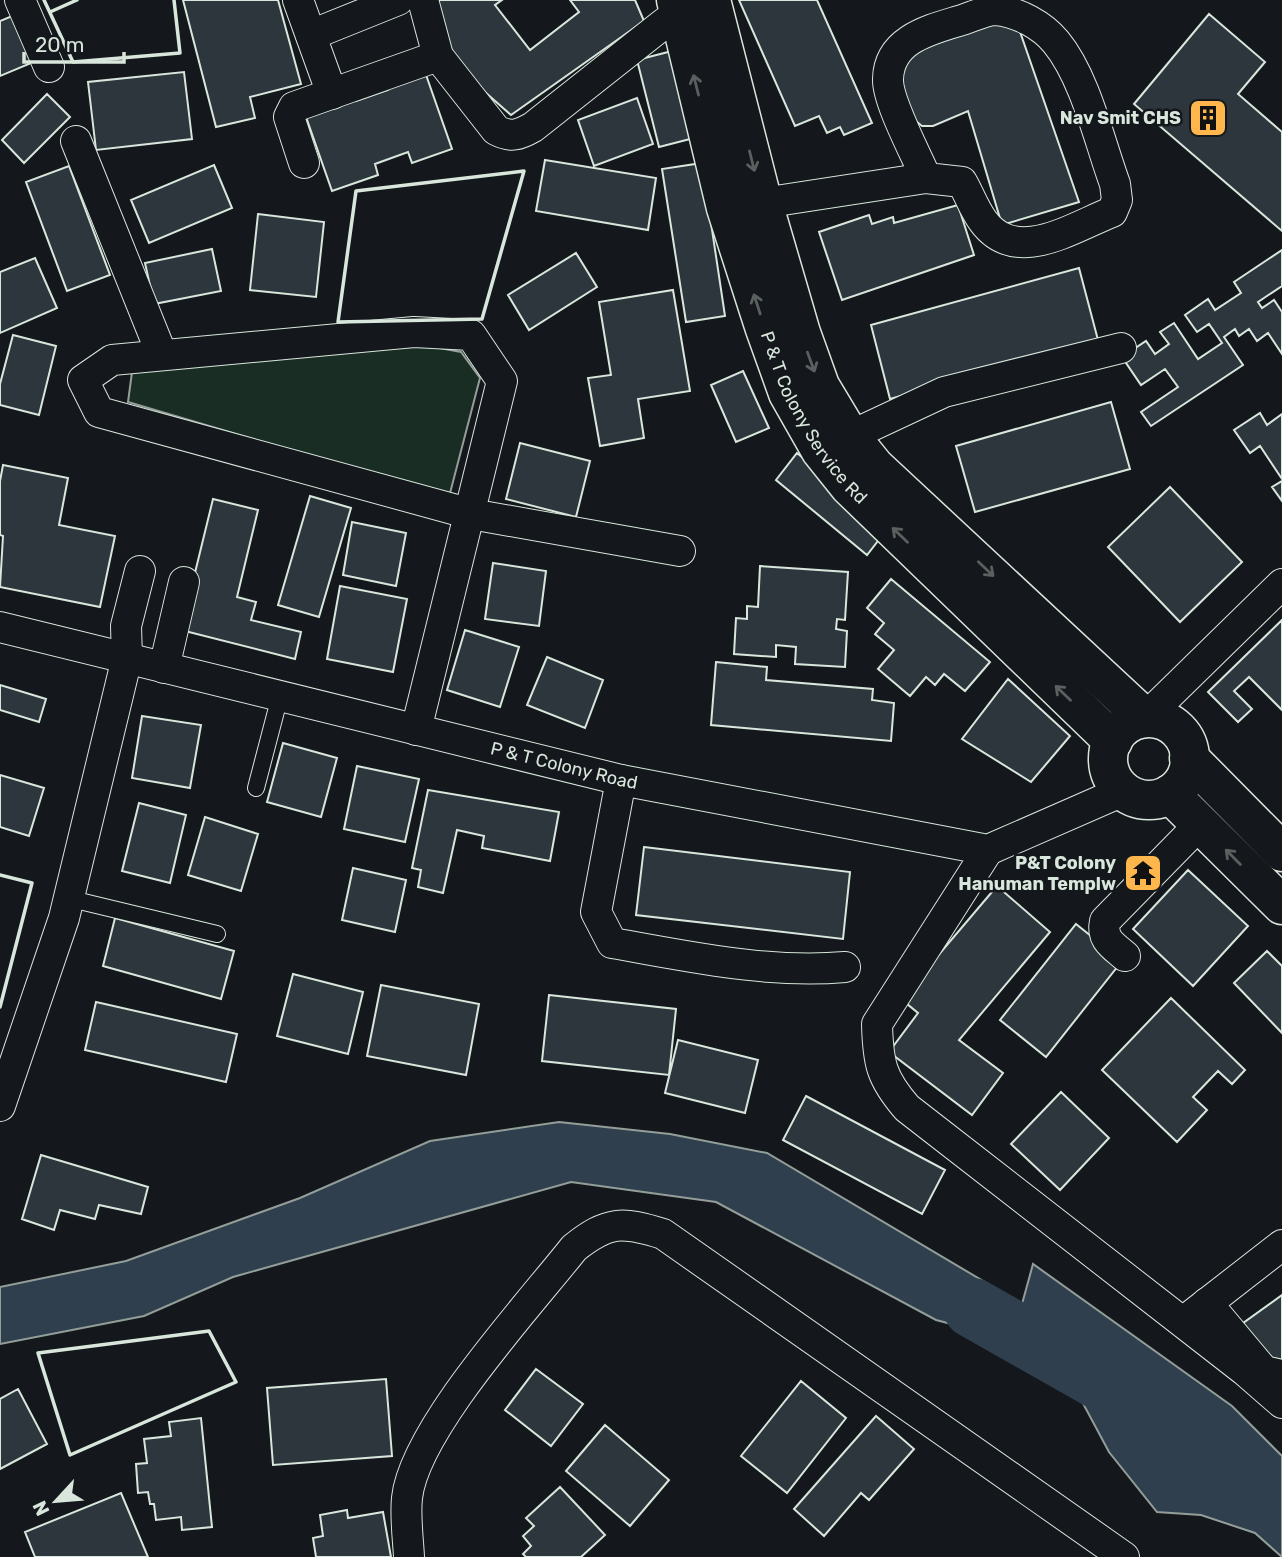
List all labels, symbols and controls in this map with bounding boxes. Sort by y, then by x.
scale bar [24,21,124,65]
text: 20 m [35,32,84,57]
one-way arrow [689,74,702,97]
building icon: Nav Smit CHS [1187,97,1229,139]
place label: Nav Smit CHS [1060,107,1181,129]
one-way arrow [746,149,759,172]
one-way arrow [750,293,763,315]
street label: P & T Colony Service Rd [756,328,872,509]
one-way arrow [806,350,818,372]
one-way arrow [892,527,909,544]
one-way arrow [977,561,995,577]
one-way arrow [1055,685,1072,702]
street label: P & T Colony Road [488,737,640,794]
one-way arrow [1225,849,1242,866]
place label: P&T Colony Hanuman Templw [958,852,1116,895]
temple icon: P&T Colony Hanuman Templw [1122,852,1164,894]
north arrow [21,1466,91,1536]
text: N [28,1497,55,1519]

